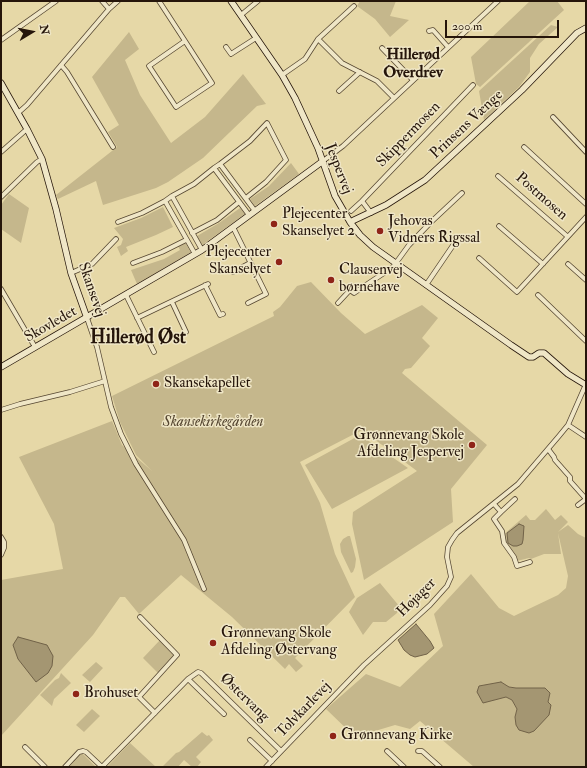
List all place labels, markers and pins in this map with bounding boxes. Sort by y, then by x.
place label: Plejecenter Skanselyet 2 [282,206,355,241]
place label: Jehovas Vidners Rigssal [388,213,480,248]
marker: Plejecenter Skanselyet 2 [269,219,279,229]
marker: Jehovas Vidners Rigssal [375,226,385,236]
place label: Plejecenter Skanselyet [206,244,271,279]
marker: Plejecenter Skanselyet [274,257,284,267]
place label: Clausenvej børnehave [339,262,403,297]
marker: Clausenvej børnehave [326,275,336,285]
place label: Skansekapellet [164,375,251,393]
marker: Skansekapellet [151,379,161,389]
place label: Grønnevang Skole Afdeling Jespervej [354,427,464,462]
marker: Grønnevang Skole Afdeling Jespervej [467,440,477,450]
place label: Grønnevang Skole Afdeling Østervang [221,625,337,660]
marker: Grønnevang Skole Afdeling Østervang [208,638,218,648]
place label: Brohuset [84,685,138,703]
marker: Brohuset [71,689,81,699]
place label: Grønnevang Kirke [341,727,452,745]
marker: Grønnevang Kirke [328,731,338,741]

